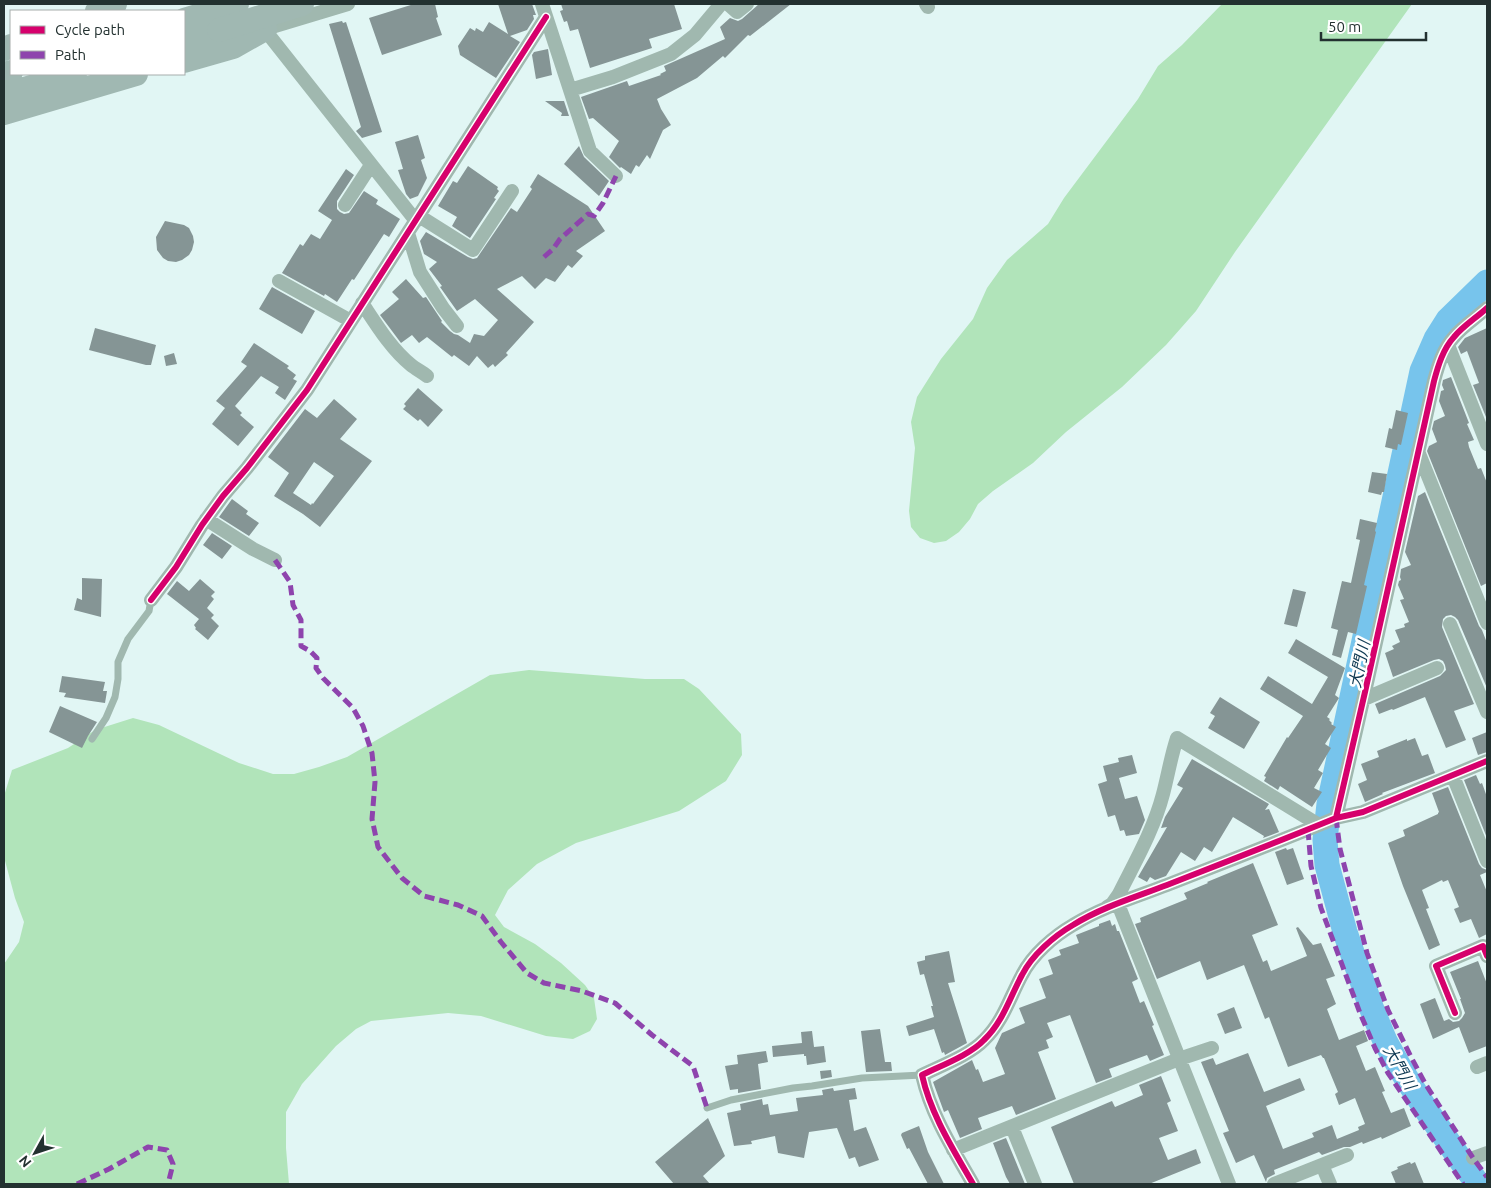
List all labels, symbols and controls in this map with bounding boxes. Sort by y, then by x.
legend [10,10,185,75]
scale bar [1321,10,1426,42]
text: 50 m [1328,18,1361,35]
text: Cycle path [55,21,125,38]
text: Path [55,46,86,63]
water label: 大門川 [1345,637,1373,689]
water label: 大門川 [1380,1042,1421,1094]
north arrow [10,1128,60,1178]
text: N [16,1152,35,1171]

